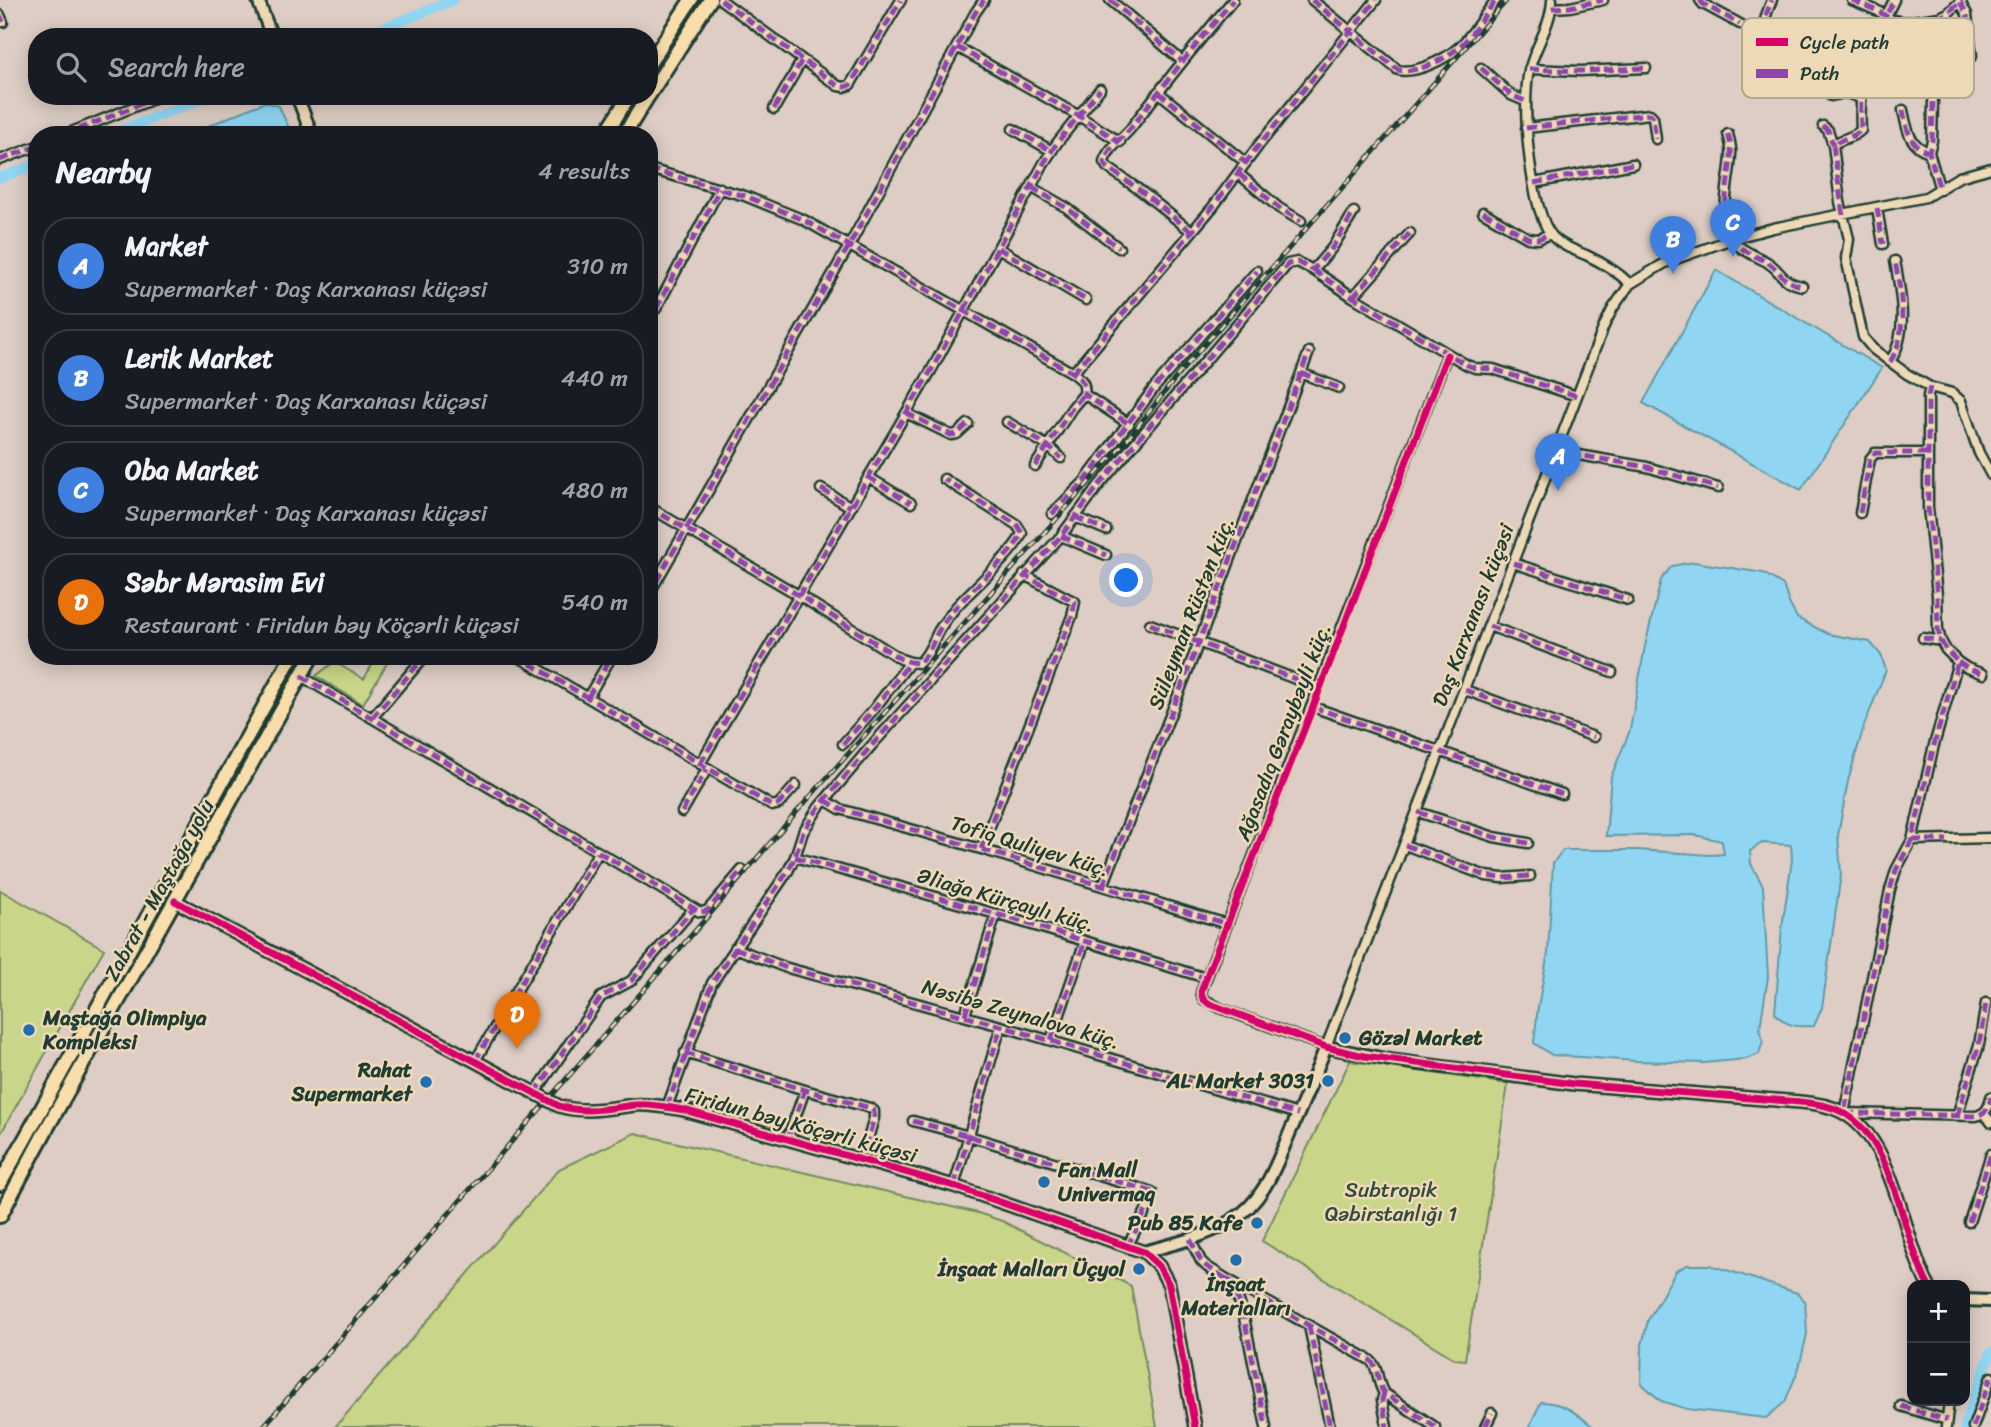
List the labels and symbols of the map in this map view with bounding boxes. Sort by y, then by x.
legend [1742,18,1974,98]
text: Cycle path [1800,26,1889,59]
text: Path [1800,57,1839,90]
pin: C [1710,199,1756,257]
pin: B [1650,216,1696,274]
pin: A [1535,433,1581,491]
street label: Süleyman Rüstən küç. [1137,511,1245,715]
street label: Daş Karxanası küçəsi [1421,517,1526,712]
your location [1109,563,1143,597]
street label: Ağasadıq Gəraybəyli küç. [1224,617,1342,848]
street label: Zabrat - Maştağa yolu [93,791,225,988]
street label: Tofiq Quliyev küç. [946,804,1114,888]
street label: Əliağa Kürçaylı küç. [913,856,1099,944]
street label: Nəsibə Zeynalova küç. [917,968,1125,1060]
pin: D [494,991,540,1049]
place label: Maştağa Olimpiya Kompleksi [42,999,207,1061]
place label: Gözəl Market [1358,1019,1483,1057]
marker: Maştağa Olimpiya Kompleksi [21,1022,37,1038]
marker: Gözəl Market [1337,1030,1353,1046]
place label: Rahat Supermarket [290,1051,414,1113]
place label: AL Market 3031 [1166,1062,1314,1100]
marker: AL Market 3031 [1320,1073,1336,1089]
marker: Rahat Supermarket [418,1074,434,1090]
street label: Firidun bəy Köçərli küçəsi [681,1076,923,1175]
place label: Fan Mall Univermaq [1057,1151,1156,1213]
park label: Subtropik Qəbirstanlığı 1 [1325,1171,1457,1233]
marker: Fan Mall Univermaq [1036,1174,1052,1190]
place label: Pub 85 Kafe [1128,1204,1243,1242]
marker: Pub 85 Kafe [1249,1215,1265,1231]
place label: İnşaat Malları Üçyol [937,1250,1126,1288]
marker: İnşaat Materialları [1228,1252,1244,1268]
marker: İnşaat Malları Üçyol [1131,1261,1147,1277]
place label: İnşaat Materialları [1180,1265,1291,1327]

